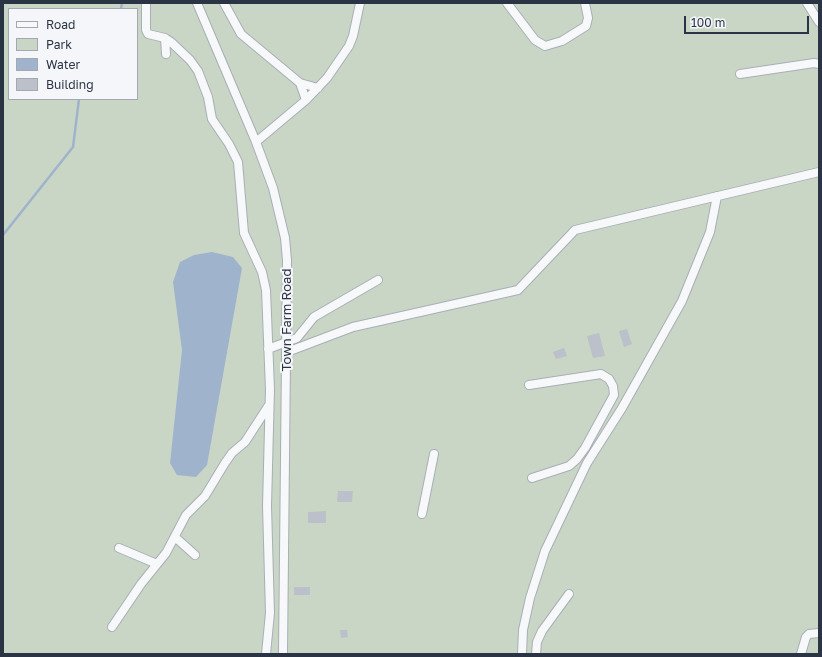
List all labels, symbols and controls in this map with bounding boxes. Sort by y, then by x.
legend [8,8,138,100]
scale bar [686,8,811,34]
text: 100 m [691,15,725,30]
text: Road [46,17,75,32]
text: Park [46,37,72,52]
text: Water [46,57,80,72]
text: Building [46,77,94,92]
street label: Town Farm Road [279,269,295,371]

